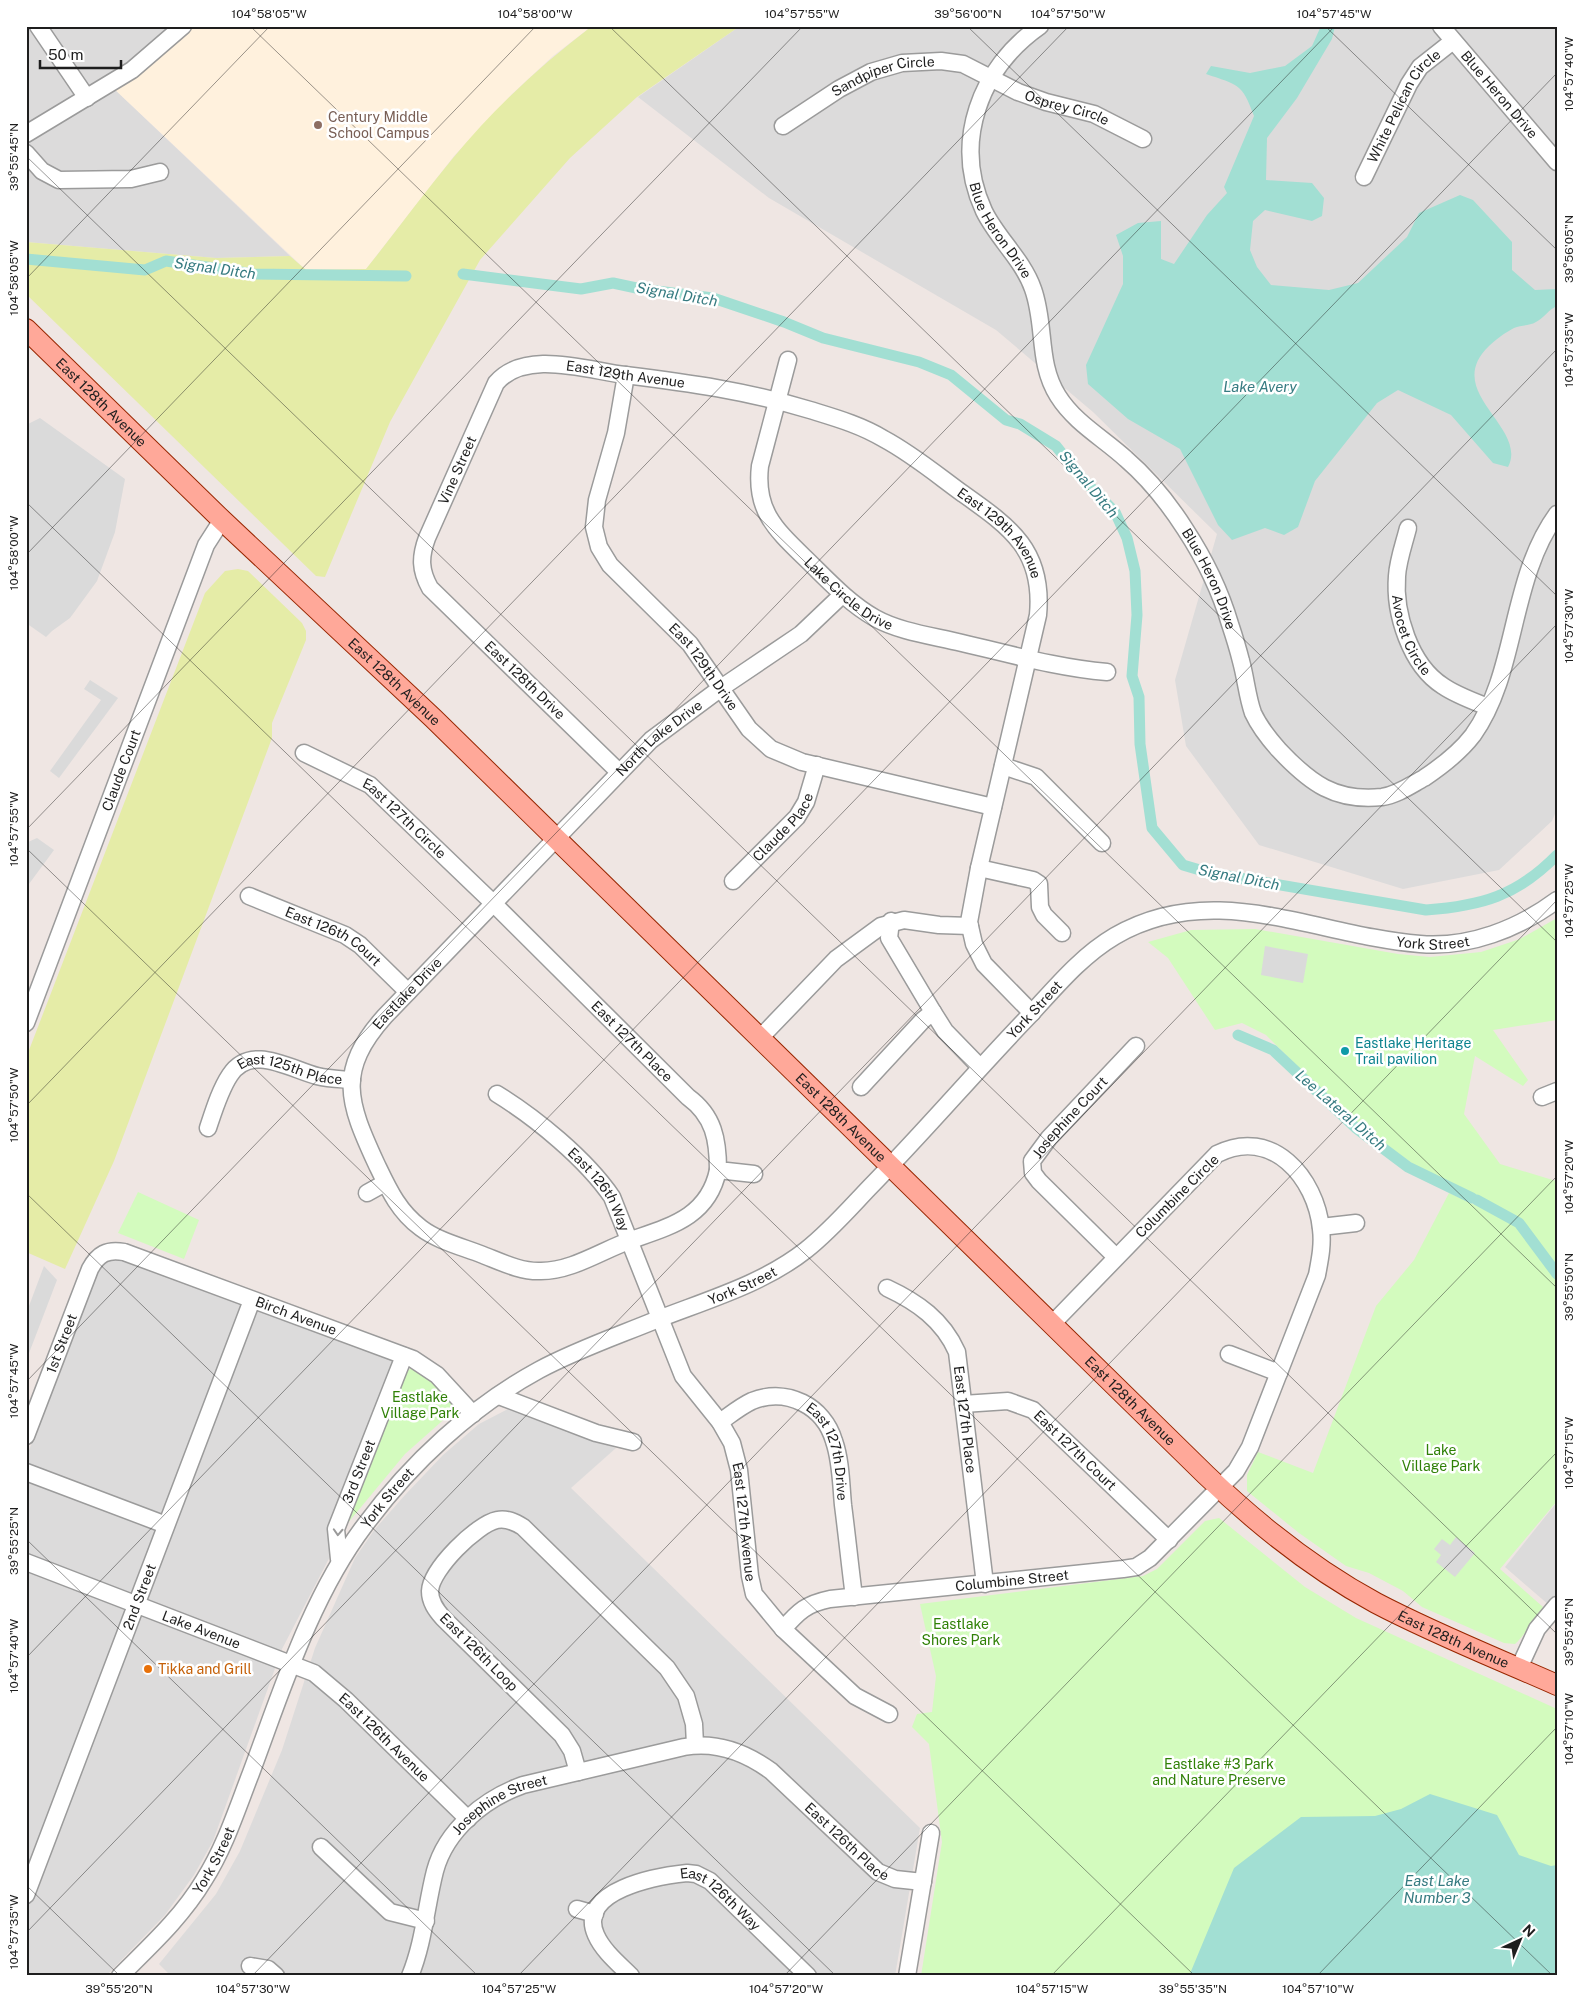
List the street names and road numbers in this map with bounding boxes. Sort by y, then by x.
street label: White Pelican Circle [1364,46,1444,165]
street label: Blue Heron Drive [1458,48,1541,141]
street label: Sandpiper Circle [828,53,935,100]
street label: Osprey Circle [1022,87,1112,128]
street label: Blue Heron Drive [966,180,1035,281]
street label: East 128th Avenue [53,355,150,450]
street label: East 129th Avenue [565,357,686,391]
street label: Vine Street [435,434,479,507]
street label: East 129th Avenue [954,484,1044,580]
street label: Blue Heron Drive [1179,525,1239,631]
street label: Lake Circle Drive [801,554,895,633]
street label: Avocet Circle [1389,594,1434,679]
street label: East 129th Drive [666,620,742,713]
street label: East 128th Avenue [345,635,444,729]
street label: East 128th Drive [481,638,569,722]
street label: North Lake Drive [613,697,705,779]
street label: Claude Court [99,727,144,813]
street label: East 127th Circle [360,775,449,862]
street label: Claude Place [749,791,816,865]
street label: East 126th Court [283,904,385,969]
street label: York Street [1395,933,1471,953]
street label: Eastlake Drive [369,954,445,1032]
street label: York Street [1004,977,1065,1042]
street label: East 127th Place [588,998,676,1085]
street label: East 125th Place [234,1051,343,1087]
street label: East 128th Avenue [792,1070,890,1165]
street label: Josephine Court [1029,1073,1111,1161]
street label: East 126th Way [565,1144,633,1234]
street label: Columbine Circle [1132,1151,1222,1241]
street label: York Street [706,1263,779,1308]
street label: Birch Avenue [253,1293,339,1338]
street label: 1st Street [43,1312,80,1376]
street label: East 128th Avenue [1082,1353,1179,1449]
street label: East 127th Place [951,1365,980,1474]
street label: East 127th Drive [803,1399,851,1501]
street label: East 127th Court [1031,1407,1120,1493]
street label: 3rd Street [339,1437,378,1505]
street label: East 127th Avenue [729,1460,759,1583]
street label: York Street [358,1465,417,1531]
street label: 2nd Street [120,1562,159,1632]
street label: Columbine Street [954,1567,1069,1594]
street label: Lake Avenue [160,1607,243,1652]
street label: East 128th Avenue [1395,1607,1511,1671]
street label: East 126th Loop [437,1610,521,1694]
street label: East 126th Avenue [336,1690,433,1785]
street label: Josephine Street [449,1772,549,1838]
street label: East 126th Place [802,1799,891,1884]
street label: York Street [190,1824,238,1897]
street label: East 126th Way [679,1865,764,1934]

